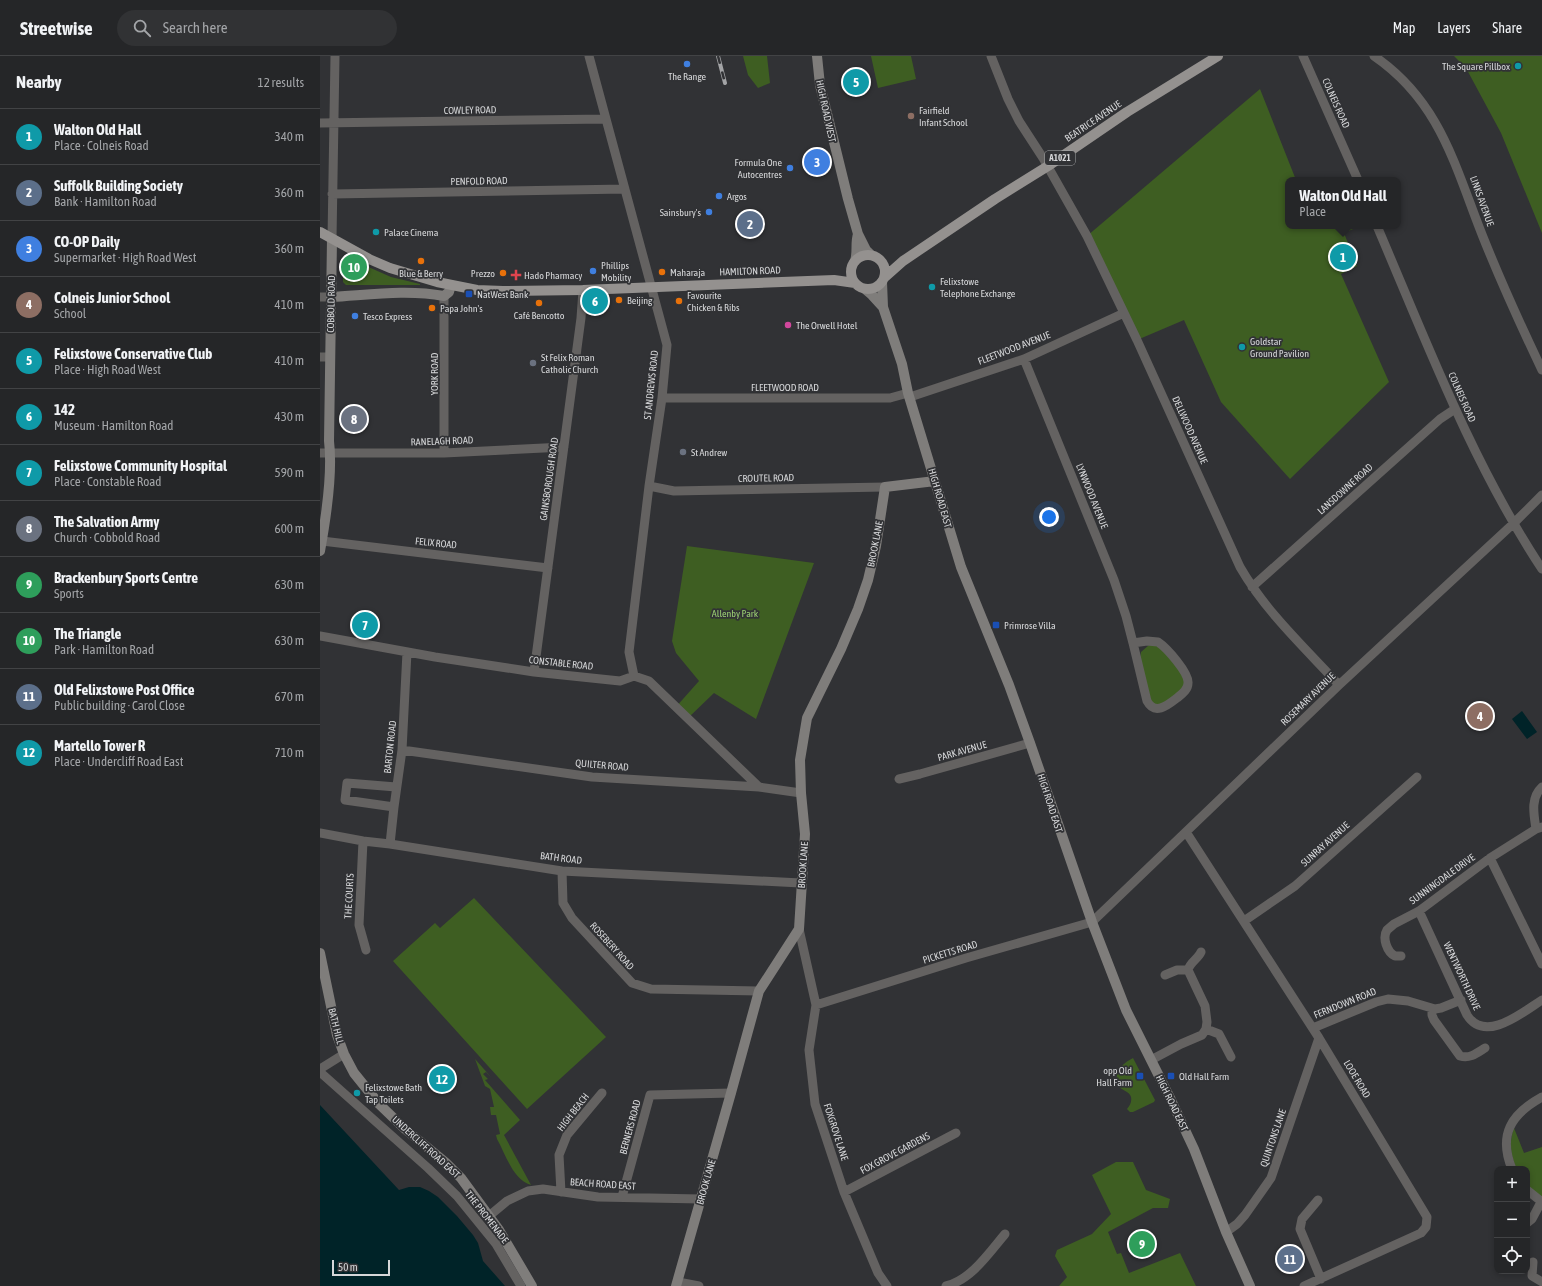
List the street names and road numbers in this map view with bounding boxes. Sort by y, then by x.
street label: COLNEIS ROAD [1320,76,1352,130]
street label: HIGH ROAD WEST [814,79,838,144]
street label: BEATRICE AVENUE [1063,98,1124,144]
street label: COWLEY ROAD [444,104,497,116]
road number: A1021 [1045,151,1075,165]
street label: LINKS AVENUE [1468,174,1496,228]
street label: PENFOLD ROAD [450,175,508,187]
street label: HAMILTON ROAD [719,264,781,278]
street label: COBBOLD ROAD [325,275,337,333]
street label: FLEETWOOD AVENUE [976,329,1052,367]
street label: ST ANDREWS ROAD [642,349,660,420]
street label: YORK ROAD [429,352,440,395]
street label: COLNEIS ROAD [1446,370,1478,424]
street label: FLEETWOOD ROAD [751,382,819,393]
street label: DELLWOOD AVENUE [1170,395,1210,466]
street label: RANELAGH ROAD [411,434,474,448]
street label: GAINSBOROUGH ROAD [538,436,560,521]
street label: LANSDOWNE ROAD [1315,461,1375,517]
street label: LYNWOOD AVENUE [1074,462,1110,531]
street label: HIGH ROAD EAST [926,467,954,530]
street label: CROUTEL ROAD [738,472,795,484]
street label: BROOK LANE [865,519,885,568]
street label: FELIX ROAD [415,535,458,551]
street label: CONSTABLE ROAD [528,654,594,672]
street label: ROSEMARY AVENUE [1278,670,1338,728]
street label: BARTON ROAD [382,720,398,774]
street label: PARK AVENUE [936,739,989,763]
street label: QUILTER ROAD [575,757,630,773]
street label: HIGH ROAD EAST [1035,772,1065,834]
street label: SUNRAY AVENUE [1299,819,1352,869]
street label: BROOK LANE [796,841,810,889]
street label: BATH ROAD [539,850,583,866]
street label: SUNNINGDALE DRIVE [1407,851,1477,906]
street label: THE COURTS [342,873,356,919]
street label: ROSEBERY ROAD [588,920,636,972]
street label: PICKETTS ROAD [921,938,979,966]
street label: WENTWORTH DRIVE [1441,940,1483,1012]
street label: FERNDOWN ROAD [1312,985,1378,1021]
street label: BATH HILL [326,1007,346,1045]
street label: LOOE ROAD [1341,1058,1373,1100]
street label: HIGH ROAD EAST [1154,1073,1191,1133]
street label: HIGH BEACH [555,1091,591,1133]
street label: BERNERS ROAD [617,1098,643,1155]
street label: FOXGROVE LANE [822,1102,851,1163]
street label: QUINTONS LANE [1258,1107,1288,1168]
street label: UNDERCLIFF ROAD EAST [390,1114,463,1181]
street label: FOX GROVE GARDENS [858,1130,932,1176]
street label: BROOK LANE [694,1157,718,1206]
street label: BEACH ROAD EAST [570,1176,637,1192]
street label: THE PROMENADE [463,1189,511,1246]

